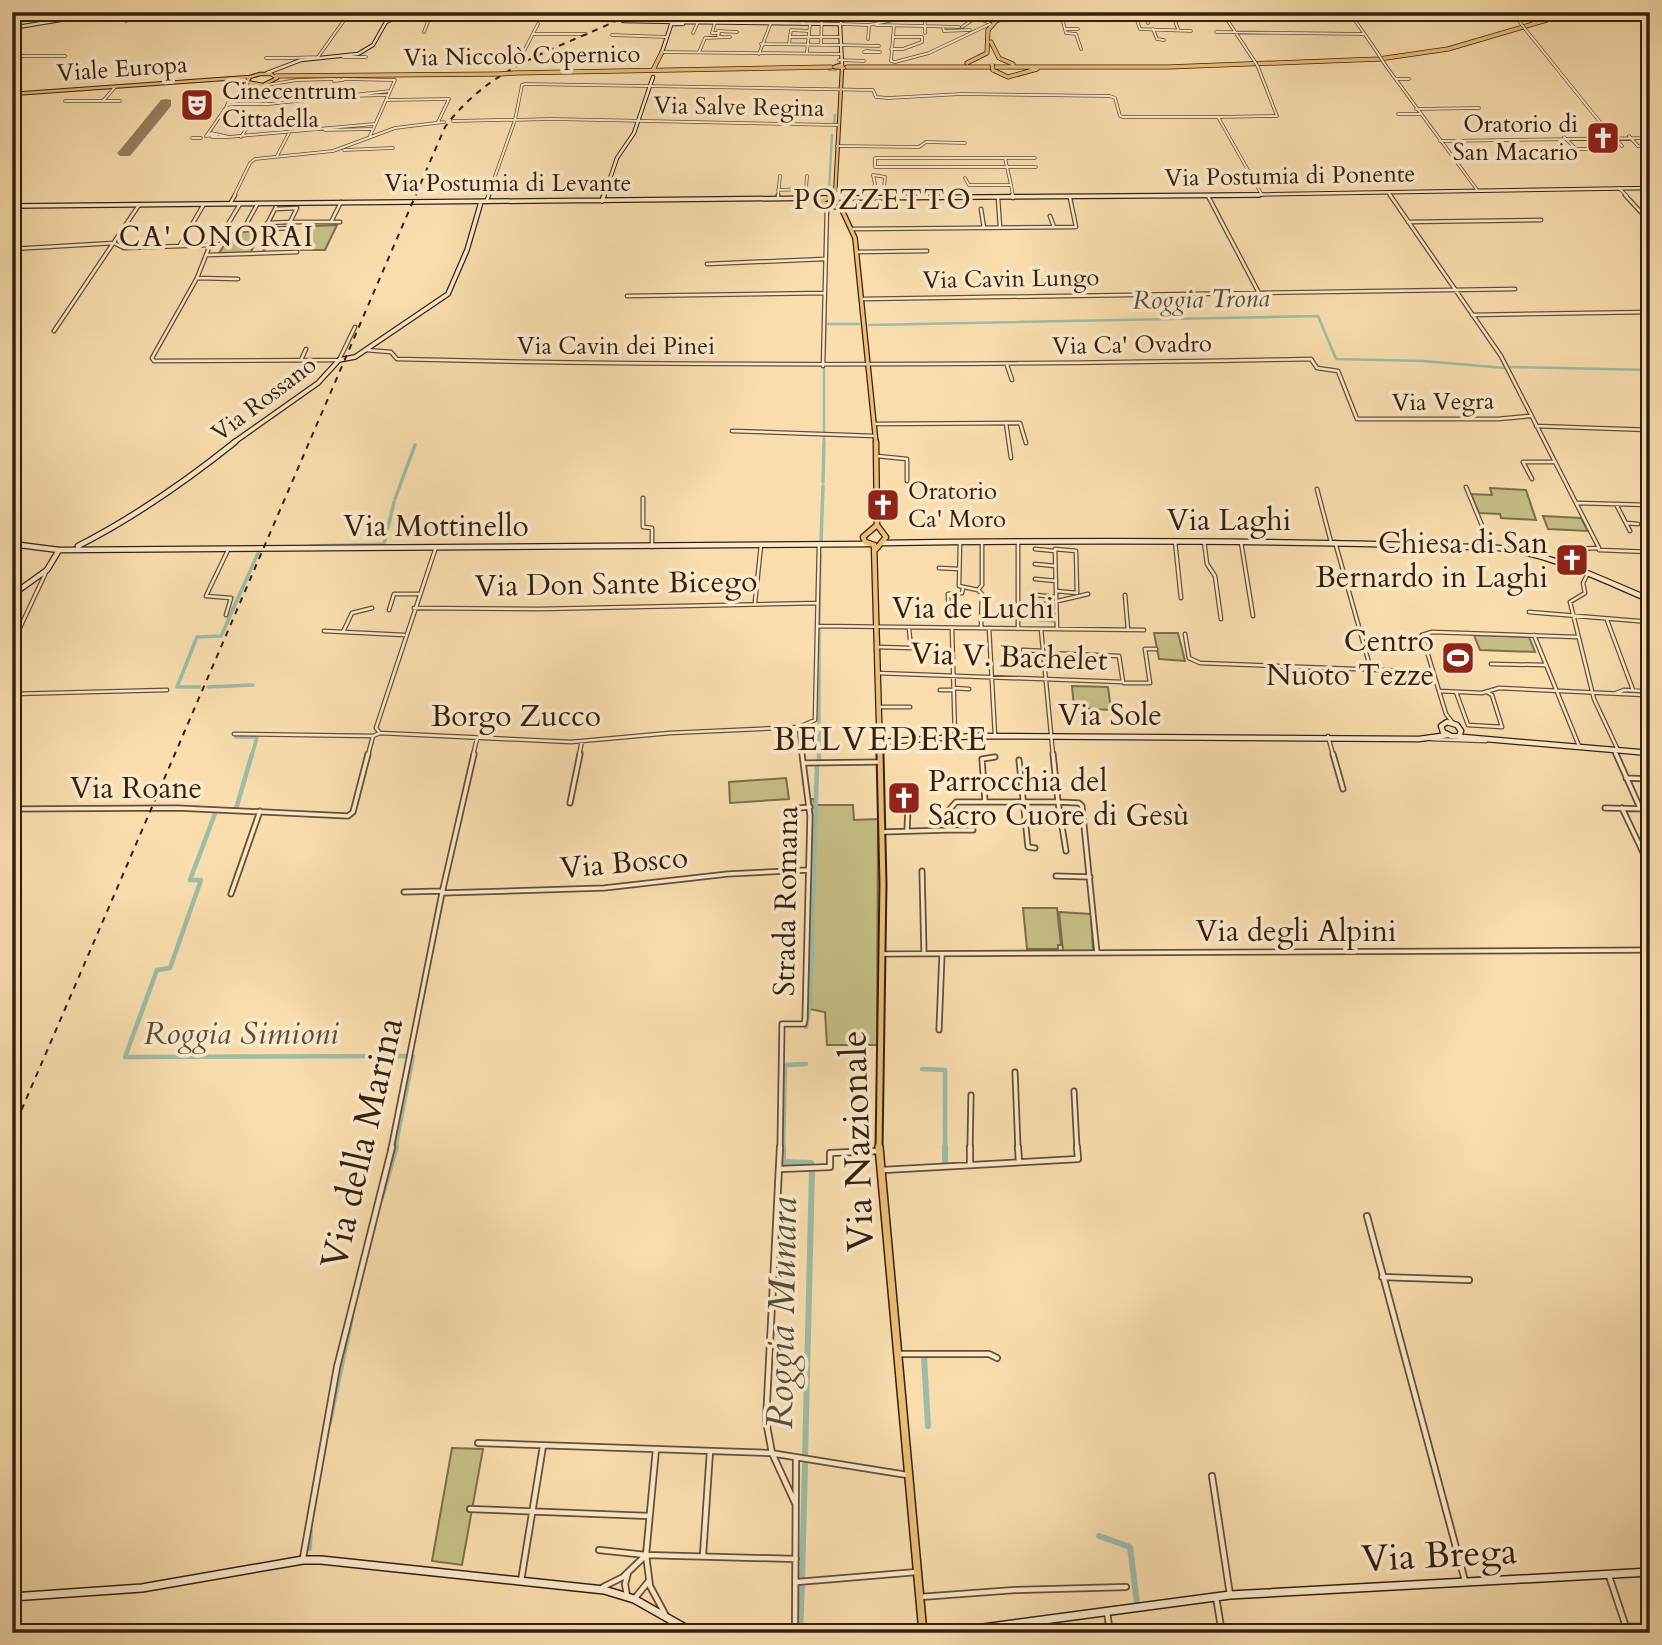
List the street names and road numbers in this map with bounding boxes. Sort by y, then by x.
street label: Via Niccolò Copernico [403,37,641,75]
street label: Viale Europa [55,48,189,90]
street label: Via Salve Regina [653,89,825,125]
street label: Via Postumia di Ponente [1164,157,1416,195]
street label: Via Postumia di Levante [384,167,632,200]
street label: Via Cavin Lungo [922,261,1100,297]
street label: Via Ca' Ovadro [1052,327,1212,363]
street label: Via Cavin dei Pinei [517,330,715,363]
street label: Via Rossano [205,349,323,449]
street label: Via Vegra [1392,385,1495,419]
street label: Via Laghi [1167,500,1291,541]
street label: Via Mottinello [343,506,529,547]
street label: Via Don Sante Bicego [474,561,758,607]
street label: Via de Luchi [892,588,1054,629]
street label: Via V. Bachelet [910,633,1109,681]
street label: Via Sole [1058,695,1162,736]
street label: Borgo Zucco [431,696,601,737]
street label: Via Roane [70,768,202,809]
street label: Strada Romana [764,805,808,997]
street label: Via Bosco [558,837,690,889]
street label: Via degli Alpini [1196,911,1396,952]
street label: Via della Marina [309,1012,415,1274]
street label: Via Nazionale [828,1030,886,1252]
street label: Via Brega [1360,1526,1518,1584]

